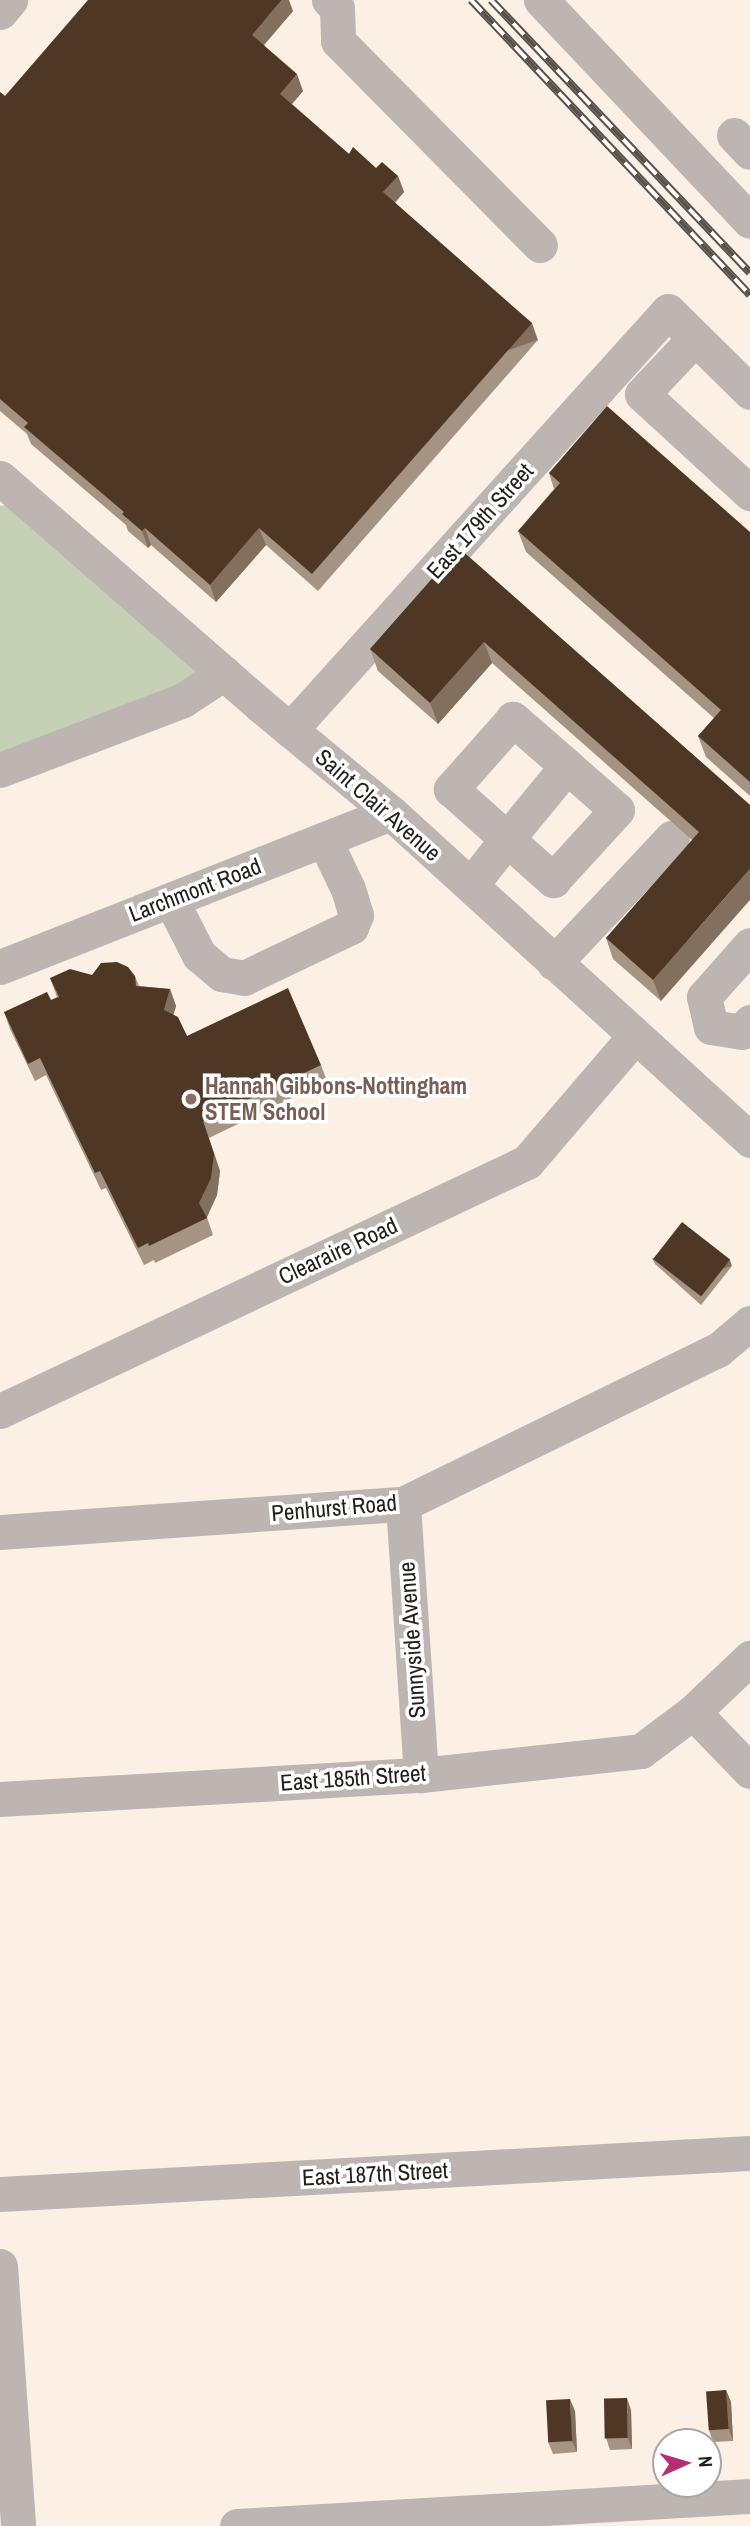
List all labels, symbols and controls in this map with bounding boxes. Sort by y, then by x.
street label: East 179th Street [421,458,539,584]
street label: Saint Clair Avenue [309,743,447,867]
street label: Larchmont Road [125,852,265,928]
place label: Hannah Gibbons-Nottingham STEM School [205,1072,467,1126]
marker: Hannah Gibbons-Nottingham STEM School [183,1091,199,1107]
street label: Clearaire Road [274,1211,402,1291]
street label: Penhurst Road [270,1489,398,1527]
street label: Sunnyside Avenue [393,1560,431,1720]
street label: East 185th Street [279,1759,427,1797]
street label: East 187th Street [302,2156,448,2192]
north arrow [652,2428,722,2498]
text: N [693,2455,719,2468]

